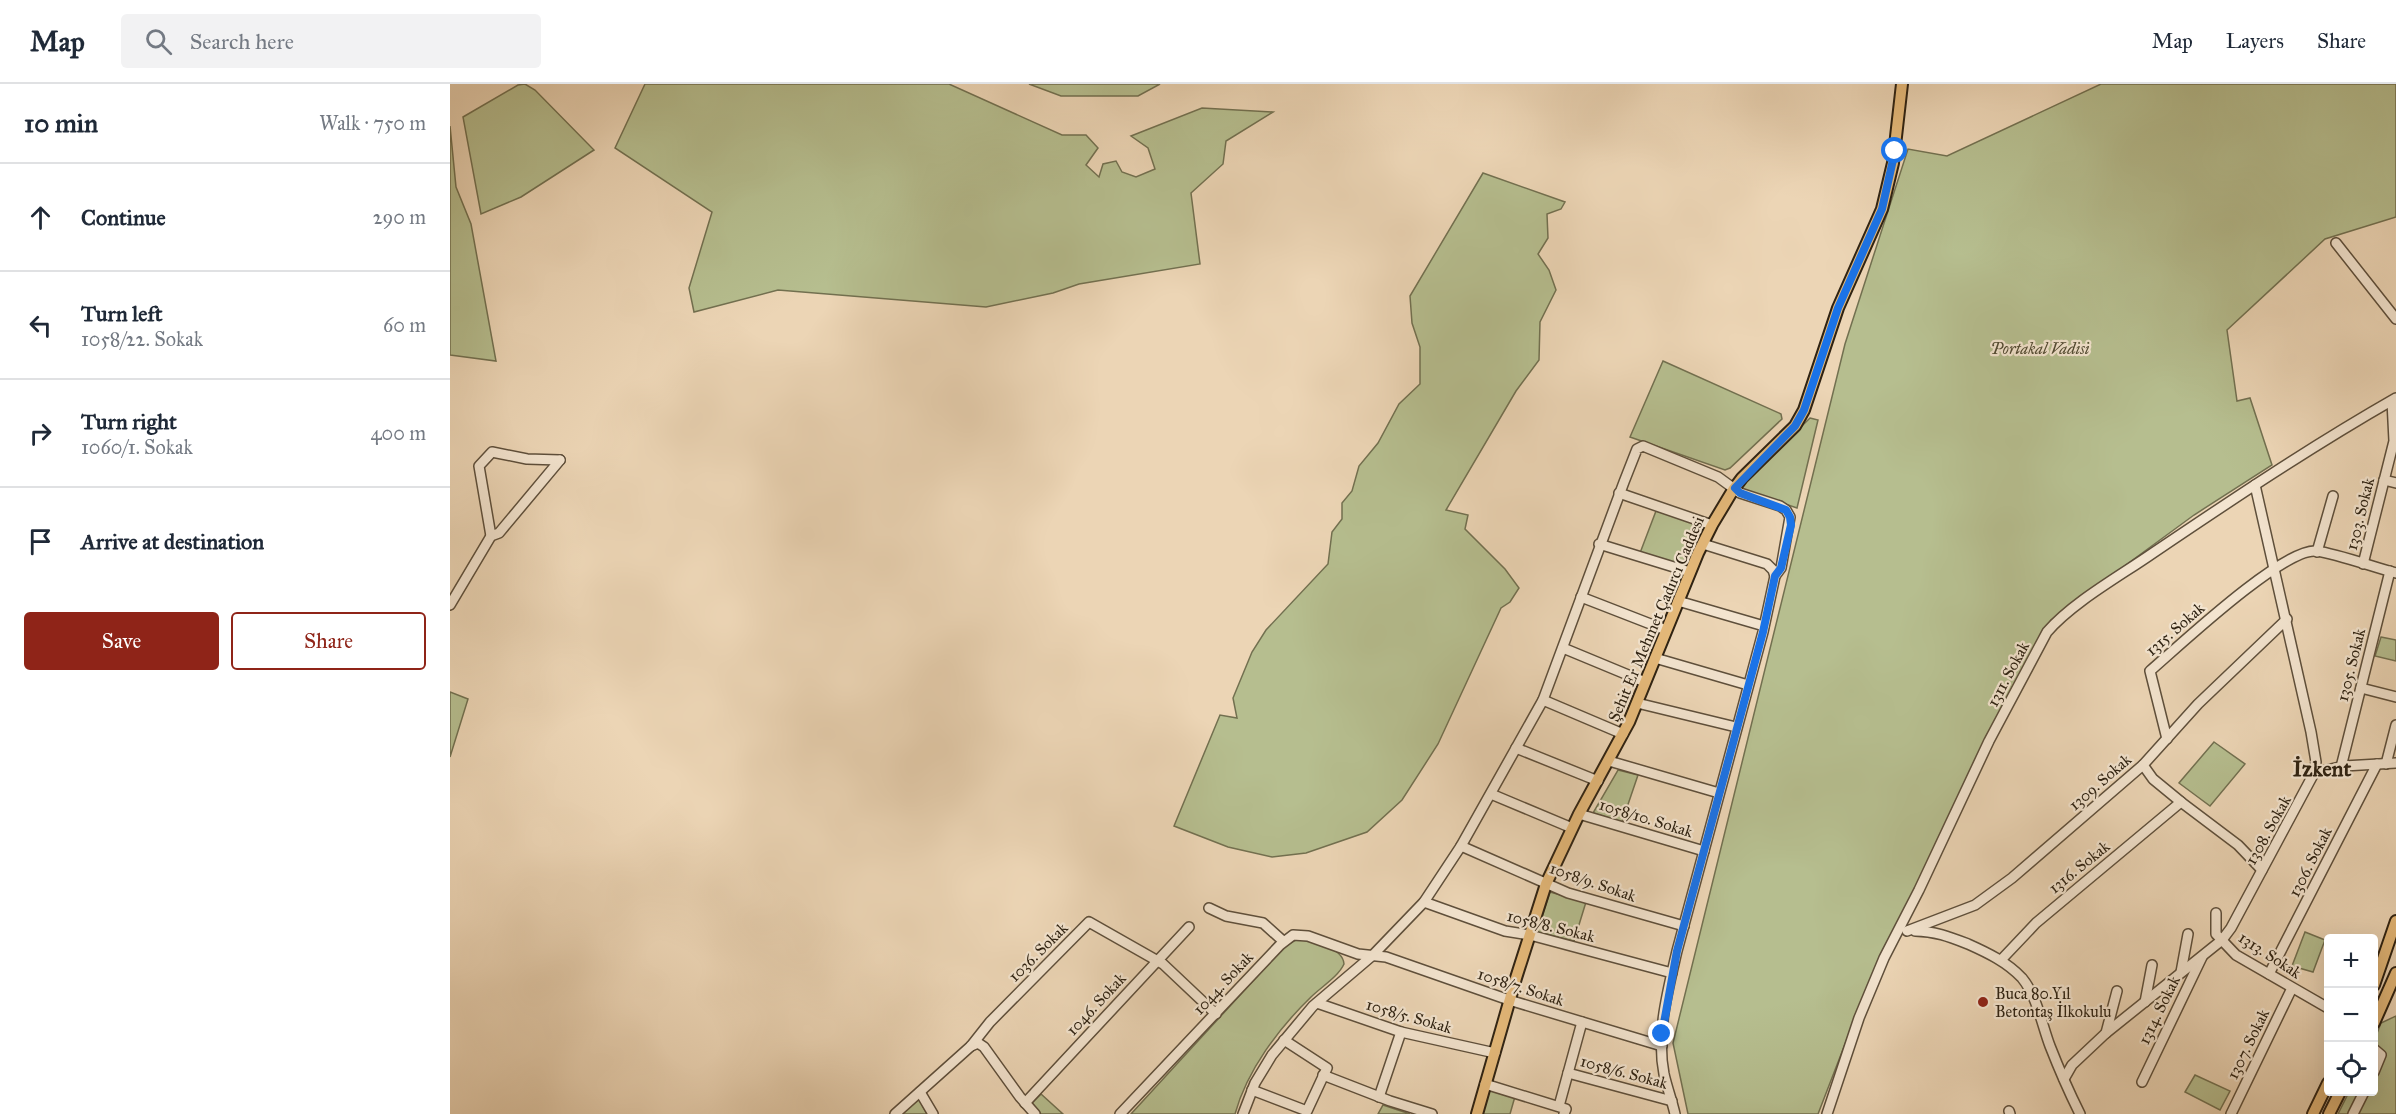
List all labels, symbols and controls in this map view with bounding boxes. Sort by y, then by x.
search box [121,14,541,68]
text: Map [30,24,85,59]
icon: search [142,25,175,58]
text: Search here [190,28,294,55]
text: Map [2152,28,2193,54]
text: Layers [2226,28,2284,54]
text: Share [2317,28,2366,54]
text: 10 min [24,107,98,139]
text: Walk · 750 m [319,111,426,135]
route start [1881,137,1907,163]
icon: ahead [24,201,57,234]
text: Continue [81,204,166,231]
text: 290 m [373,205,426,229]
text: Turn left [81,300,163,327]
icon: left [24,309,57,342]
text: 60 m [383,313,426,337]
text: 1058/22. Sokak [81,327,203,351]
park label: Portakal Vadisi [1991,339,2090,358]
text: Turn right [81,408,177,435]
icon: right [24,417,57,450]
text: 400 m [370,421,426,445]
text: 1060/1. Sokak [81,435,193,459]
street label: 1303. Sokak [2342,475,2378,552]
street label: Şehit Er Mehmet Çadırcı Caddesi [1604,513,1708,725]
icon: arrive [24,525,57,558]
text: Arrive at destination [81,528,264,555]
street label: 1315. Sokak [2142,598,2209,660]
button: Save [24,612,219,670]
button: Share [231,612,426,670]
street label: 1305. Sokak [2333,626,2369,704]
street label: 1311. Sokak [1983,638,2033,710]
street label: 1309. Sokak [2065,749,2135,814]
district label: İzkent [2293,755,2351,782]
street label: 1308. Sokak [2241,792,2295,868]
street label: 1058/10. Sokak [1597,795,1696,841]
street label: 1306. Sokak [2284,823,2336,900]
street label: 1316. Sokak [2045,836,2114,897]
street label: 1058/9. Sokak [1547,858,1639,906]
street label: 1058/8. Sokak [1505,906,1598,946]
street label: 1036. Sokak [1004,918,1072,986]
street label: 1313. Sokak [2235,928,2305,983]
map controls [2324,934,2378,1096]
button: + [2324,934,2378,988]
street label: 1044. Sokak [1189,947,1257,1019]
street label: 1058/7. Sokak [1475,964,1567,1010]
street label: 1046. Sokak [1062,968,1130,1039]
street label: 1314. Sokak [2134,972,2184,1047]
place label: Buca 80.Yıl Betontaş İlkokulu [1995,984,2112,1021]
button: − [2324,988,2378,1042]
street label: 1058/5. Sokak [1364,995,1455,1037]
marker: Buca 80.Yıl Betontaş İlkokulu [1976,995,1990,1009]
street label: 1307. Sokak [2223,1005,2273,1082]
route end [1648,1020,1674,1046]
button: locate [2324,1042,2378,1096]
street label: 1058/6. Sokak [1578,1051,1670,1093]

